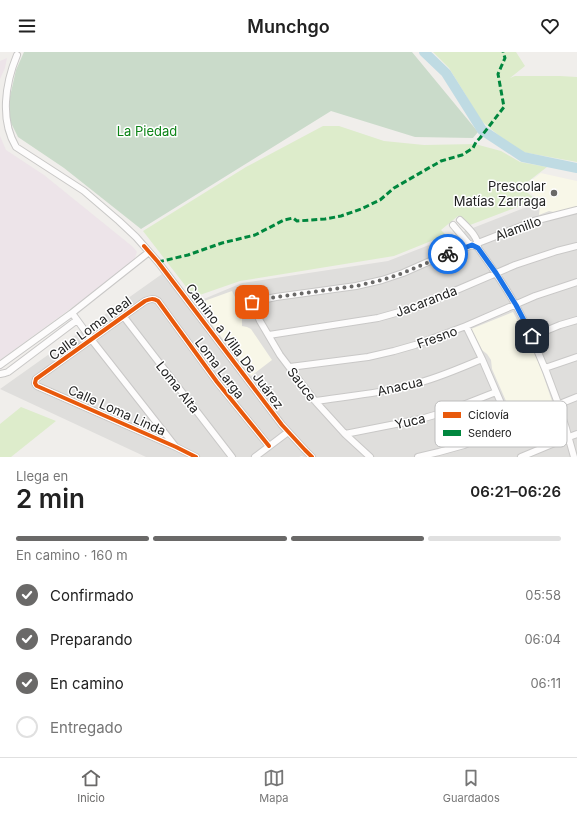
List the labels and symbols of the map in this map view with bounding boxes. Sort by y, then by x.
park label: La Piedad [117,123,177,139]
place label: Prescolar Matías Zarraga [454,178,546,209]
marker: Prescolar Matías Zarraga [549,188,559,198]
street label: Alamillo [493,212,544,244]
courier [428,234,468,274]
street label: Camino a Villa De Juárez [183,280,287,412]
street label: Jacaranda [393,282,459,320]
pin [235,285,269,319]
street label: Calle Loma Real [46,293,134,363]
pin [515,319,549,353]
street label: Fresno [415,322,460,352]
street label: Loma Larga [192,334,248,402]
street label: Loma Alta [153,358,203,416]
street label: Sauce [284,364,320,404]
street label: Anacua [376,373,424,399]
street label: Calle Loma Linda [66,381,168,439]
legend [435,401,567,447]
text: Ciclovía [468,408,509,422]
street label: Yuca [393,410,427,432]
text: Sendero [468,426,512,440]

